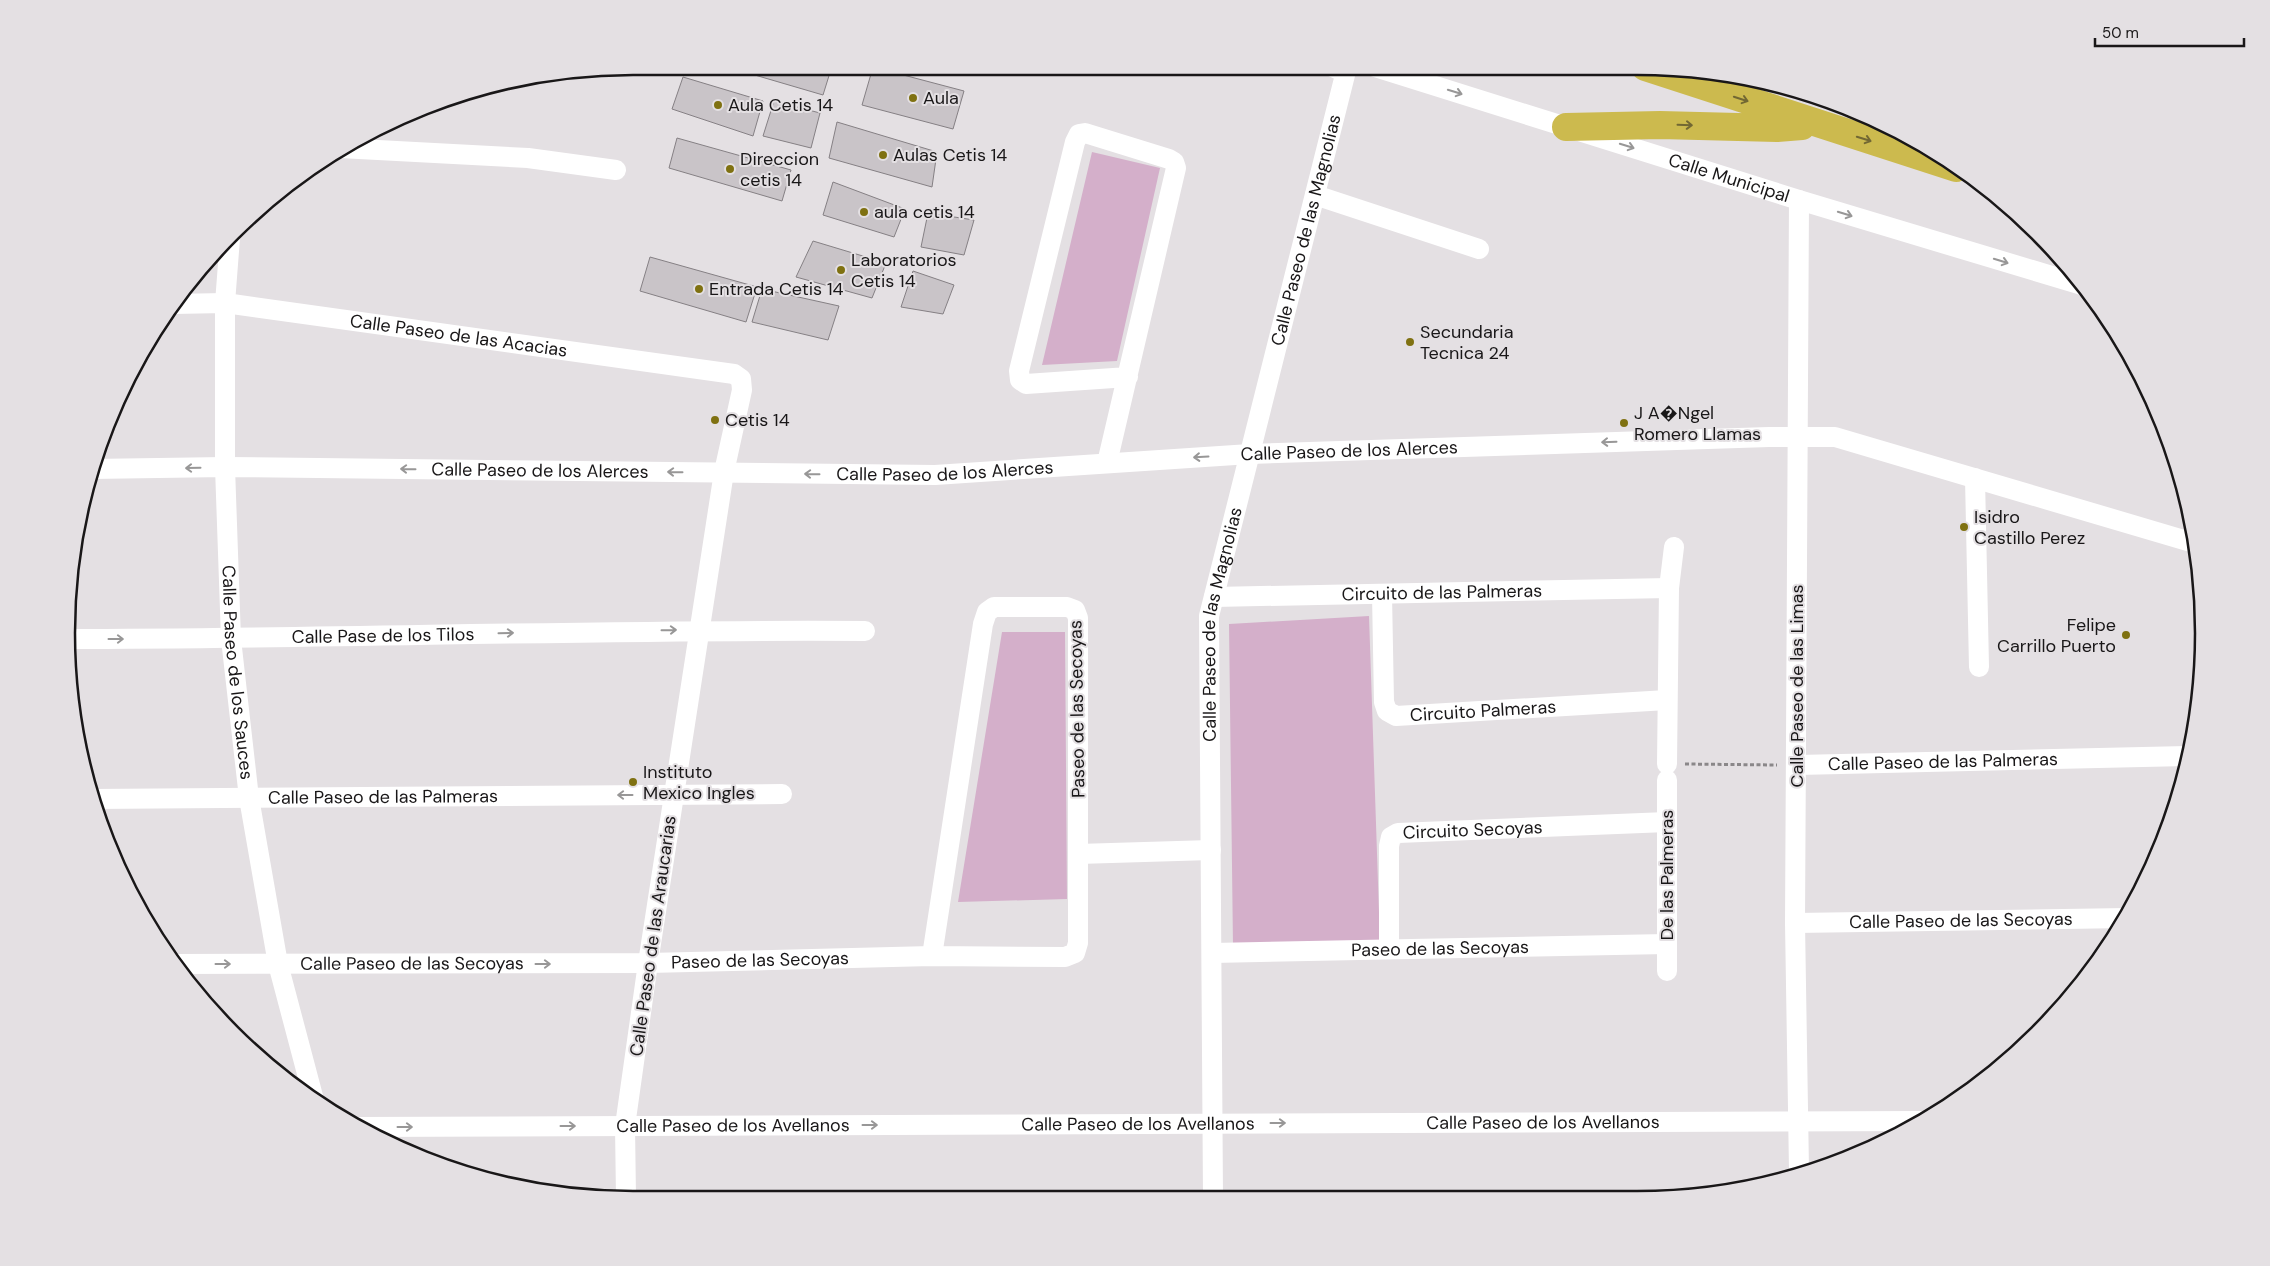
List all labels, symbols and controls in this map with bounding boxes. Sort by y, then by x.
scale bar [2095,15,2244,47]
text: 50 m [2102,23,2139,43]
place label: Aula [923,86,959,110]
one-way arrow [1446,88,1462,97]
marker: Aula [907,92,919,104]
place label: Aula Cetis 14 [728,93,833,117]
one-way arrow [1733,95,1748,104]
marker: Aula Cetis 14 [712,99,724,111]
street label: Calle Paseo de las Magnolias [1265,112,1347,348]
one-way arrow [1677,121,1693,130]
one-way arrow [1855,134,1871,144]
one-way arrow [1618,141,1634,151]
place label: Aulas Cetis 14 [893,143,1007,167]
place label: Direccion cetis 14 [740,147,819,192]
street label: Calle Municipal [1665,148,1793,208]
marker: Aulas Cetis 14 [877,149,889,161]
marker: Direccion cetis 14 [724,163,736,175]
place label: aula cetis 14 [874,200,975,224]
marker: aula cetis 14 [858,206,870,218]
one-way arrow [1837,209,1853,219]
place label: Laboratorios Cetis 14 [851,248,957,293]
one-way arrow [1993,256,2009,266]
marker: Laboratorios Cetis 14 [835,264,847,276]
place label: Entrada Cetis 14 [709,277,844,301]
marker: Entrada Cetis 14 [693,283,705,295]
street label: Calle Paseo de las Acacias [348,309,569,363]
place label: Secundaria Tecnica 24 [1420,320,1513,365]
marker: Secundaria Tecnica 24 [1404,336,1416,348]
place label: J A�Ngel Romero Llamas [1634,401,1761,446]
place label: Cetis 14 [725,408,790,432]
marker: Cetis 14 [709,414,721,426]
marker: J A�Ngel Romero Llamas [1618,417,1630,429]
street label: Calle Paseo de los Alerces [1240,435,1458,467]
one-way arrow [1601,438,1617,447]
one-way arrow [1194,453,1210,462]
street label: Calle Paseo de los Alerces [836,455,1054,487]
street label: Calle Paseo de los Alerces [431,457,649,484]
one-way arrow [185,463,201,473]
one-way arrow [400,464,416,474]
one-way arrow [667,467,684,477]
one-way arrow [804,469,820,479]
street label: Calle Paseo de las Magnolias [1197,505,1248,742]
place label: Isidro Castillo Perez [1974,505,2085,550]
marker: Isidro Castillo Perez [1958,521,1970,533]
street label: Calle Paseo de los Sauces [216,565,259,781]
street label: Circuito de las Palmeras [1342,579,1542,606]
street label: Calle Paseo de las Limas [1785,585,1809,787]
place label: Felipe Carrillo Puerto [1997,613,2116,658]
street label: Paseo de las Secoyas [1063,620,1091,798]
street label: Calle Pase de los Tilos [291,622,475,649]
one-way arrow [660,626,676,635]
one-way arrow [498,629,514,638]
marker: Felipe Carrillo Puerto [2120,629,2132,641]
one-way arrow [108,634,124,644]
street label: Circuito Palmeras [1409,695,1557,727]
street label: Calle Paseo de las Palmeras [1828,747,2058,776]
place label: Instituto Mexico Ingles [643,760,755,805]
marker: Instituto Mexico Ingles [627,776,639,788]
street label: Calle Paseo de las Palmeras [268,784,498,810]
one-way arrow [617,790,634,800]
street label: De las Palmeras [1655,810,1679,940]
street label: Calle Paseo de las Araucarias [624,814,682,1058]
street label: Circuito Secoyas [1402,815,1543,845]
street label: Calle Paseo de las Secoyas [1849,907,2073,934]
street label: Paseo de las Secoyas [1351,935,1529,962]
street label: Paseo de las Secoyas [671,946,849,974]
street label: Calle Paseo de las Secoyas [300,951,524,976]
one-way arrow [214,959,231,969]
one-way arrow [534,959,551,969]
street label: Calle Paseo de los Avellanos [1426,1110,1660,1135]
street label: Calle Paseo de los Avellanos [1021,1112,1255,1136]
street label: Calle Paseo de los Avellanos [616,1113,850,1138]
one-way arrow [1270,1118,1286,1128]
one-way arrow [862,1120,878,1130]
one-way arrow [560,1121,576,1131]
one-way arrow [397,1122,413,1132]

